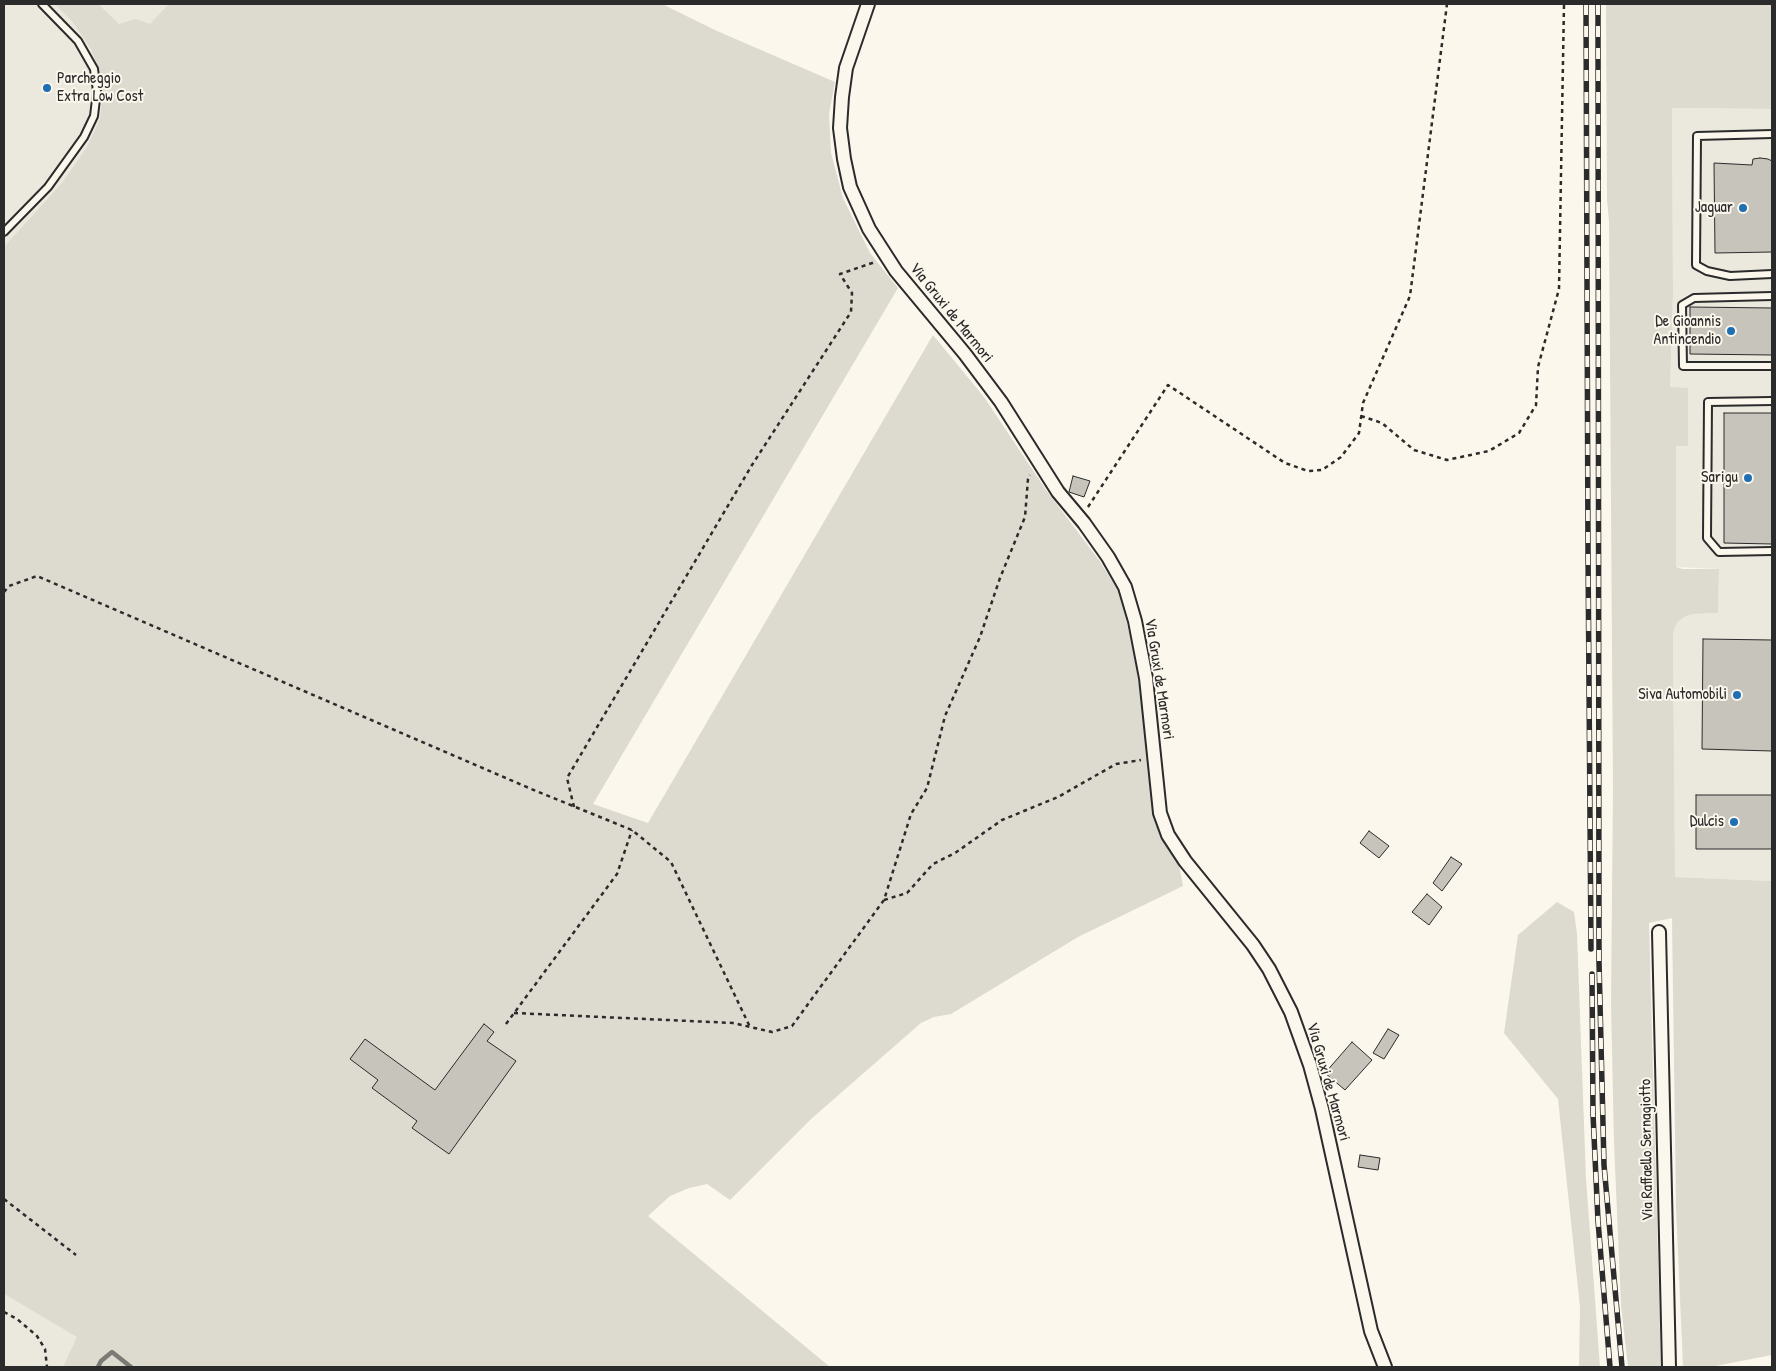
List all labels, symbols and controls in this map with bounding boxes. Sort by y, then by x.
place label: Parcheggio Extra Low Cost [57,69,143,107]
marker: Parcheggio Extra Low Cost [41,82,53,94]
place label: Jaguar [1695,198,1733,218]
marker: Jaguar [1737,202,1749,214]
street label: Via Gruxi de Marmori [905,259,997,367]
place label: De Gioannis Antincendio [1654,312,1721,350]
marker: De Gioannis Antincendio [1725,325,1737,337]
place label: Sarigu [1701,468,1738,488]
marker: Sarigu [1742,472,1754,484]
street label: Via Gruxi de Marmori [1140,617,1178,741]
place label: Siva Automobili [1638,685,1727,705]
marker: Siva Automobili [1731,689,1743,701]
place label: Dulcis [1690,812,1724,832]
marker: Dulcis [1728,816,1740,828]
street label: Via Gruxi de Marmori [1302,1020,1354,1144]
street label: Via Raffaello Sernagiotto [1636,1079,1658,1221]

